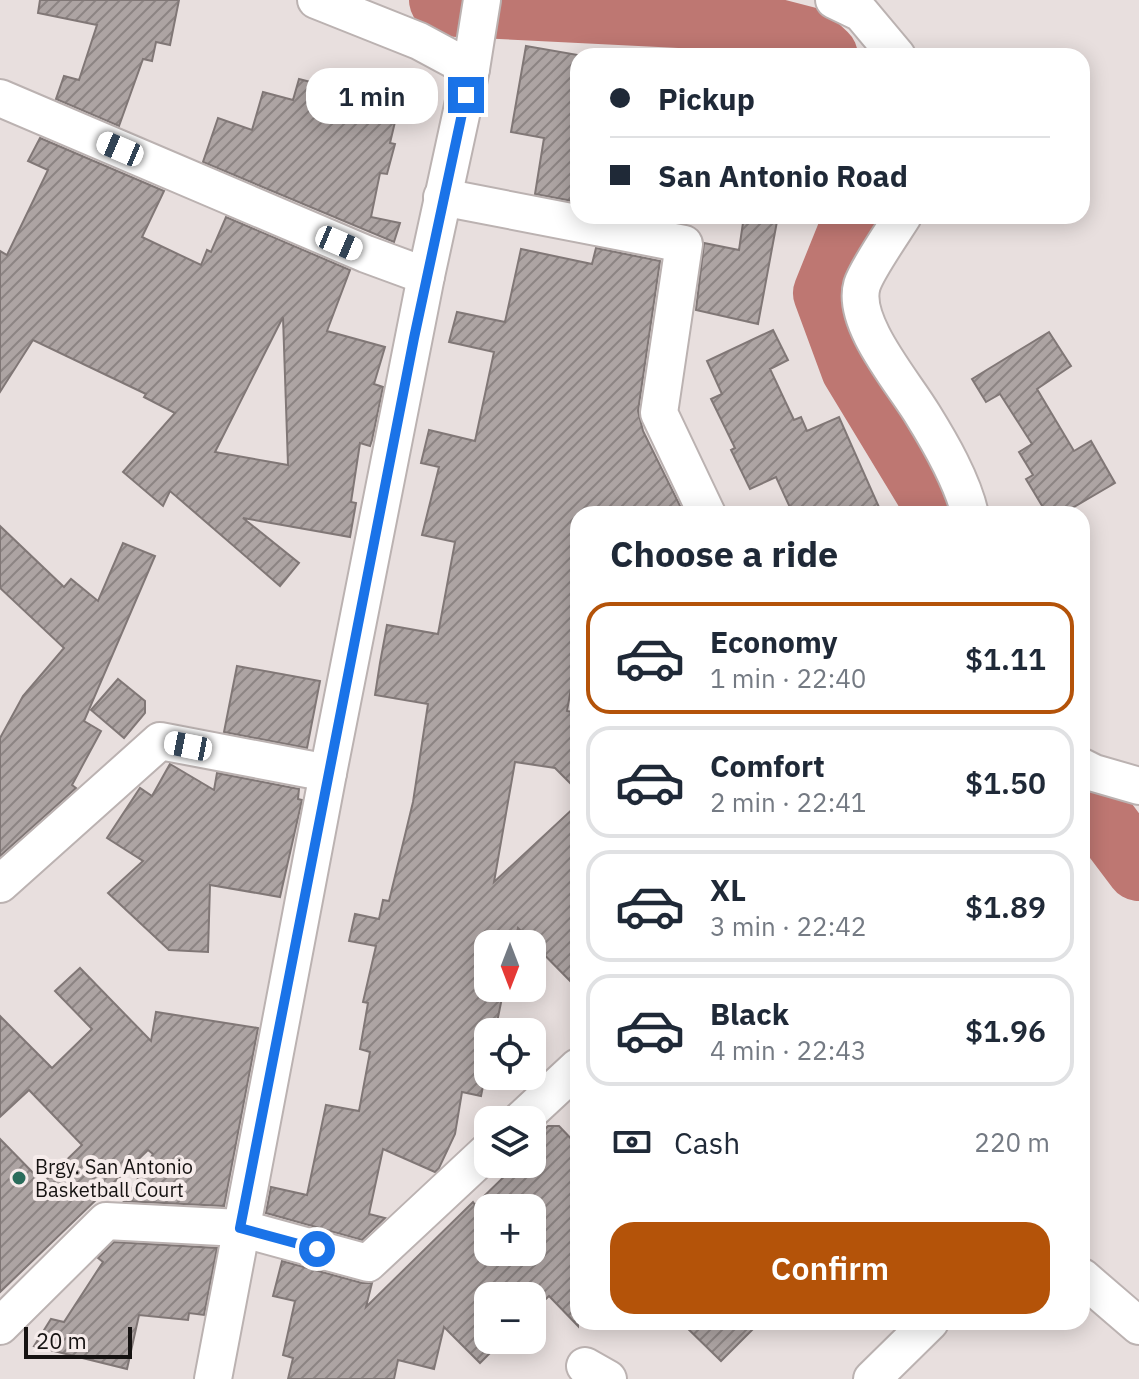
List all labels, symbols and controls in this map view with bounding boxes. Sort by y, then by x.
callout: 1 min [306,67,438,123]
route end [448,77,484,113]
text: 1 min [338,79,406,113]
text: Pickup [658,79,755,118]
car [93,129,147,169]
text: San Antonio Road [658,156,908,195]
car [312,223,366,263]
text: Choose a ride [610,530,838,577]
icon: car [614,622,686,694]
text: Economy [710,622,838,661]
text: $1.11 [965,639,1046,678]
text: 1 min · 22:40 [710,661,866,695]
car [162,730,214,762]
icon: car [614,746,686,818]
text: Comfort [710,746,825,785]
text: $1.50 [965,763,1046,802]
text: 2 min · 22:41 [710,785,866,819]
icon: car [614,870,686,942]
text: XL [710,870,746,909]
text: $1.89 [965,887,1046,926]
text: 3 min · 22:42 [710,909,866,943]
north arrow [474,930,546,1002]
map controls [474,930,546,1354]
icon: car [614,994,686,1066]
text: Black [710,994,789,1033]
text: $1.96 [965,1011,1046,1050]
button: locate [474,1018,546,1090]
text: 4 min · 22:43 [710,1033,866,1067]
button: layers [474,1106,546,1178]
icon: cash [610,1120,654,1164]
text: Cash [674,1123,740,1162]
text: 220 m [974,1125,1050,1159]
place label: Brgy. San Antonio Basketball Court [35,1153,193,1203]
marker: Brgy. San Antonio Basketball Court [10,1169,28,1187]
button: + [474,1194,546,1266]
button: Confirm [610,1222,1050,1314]
route start [299,1231,335,1267]
button: − [474,1282,546,1354]
scale bar [24,1323,132,1359]
text: 20 m [36,1326,87,1355]

